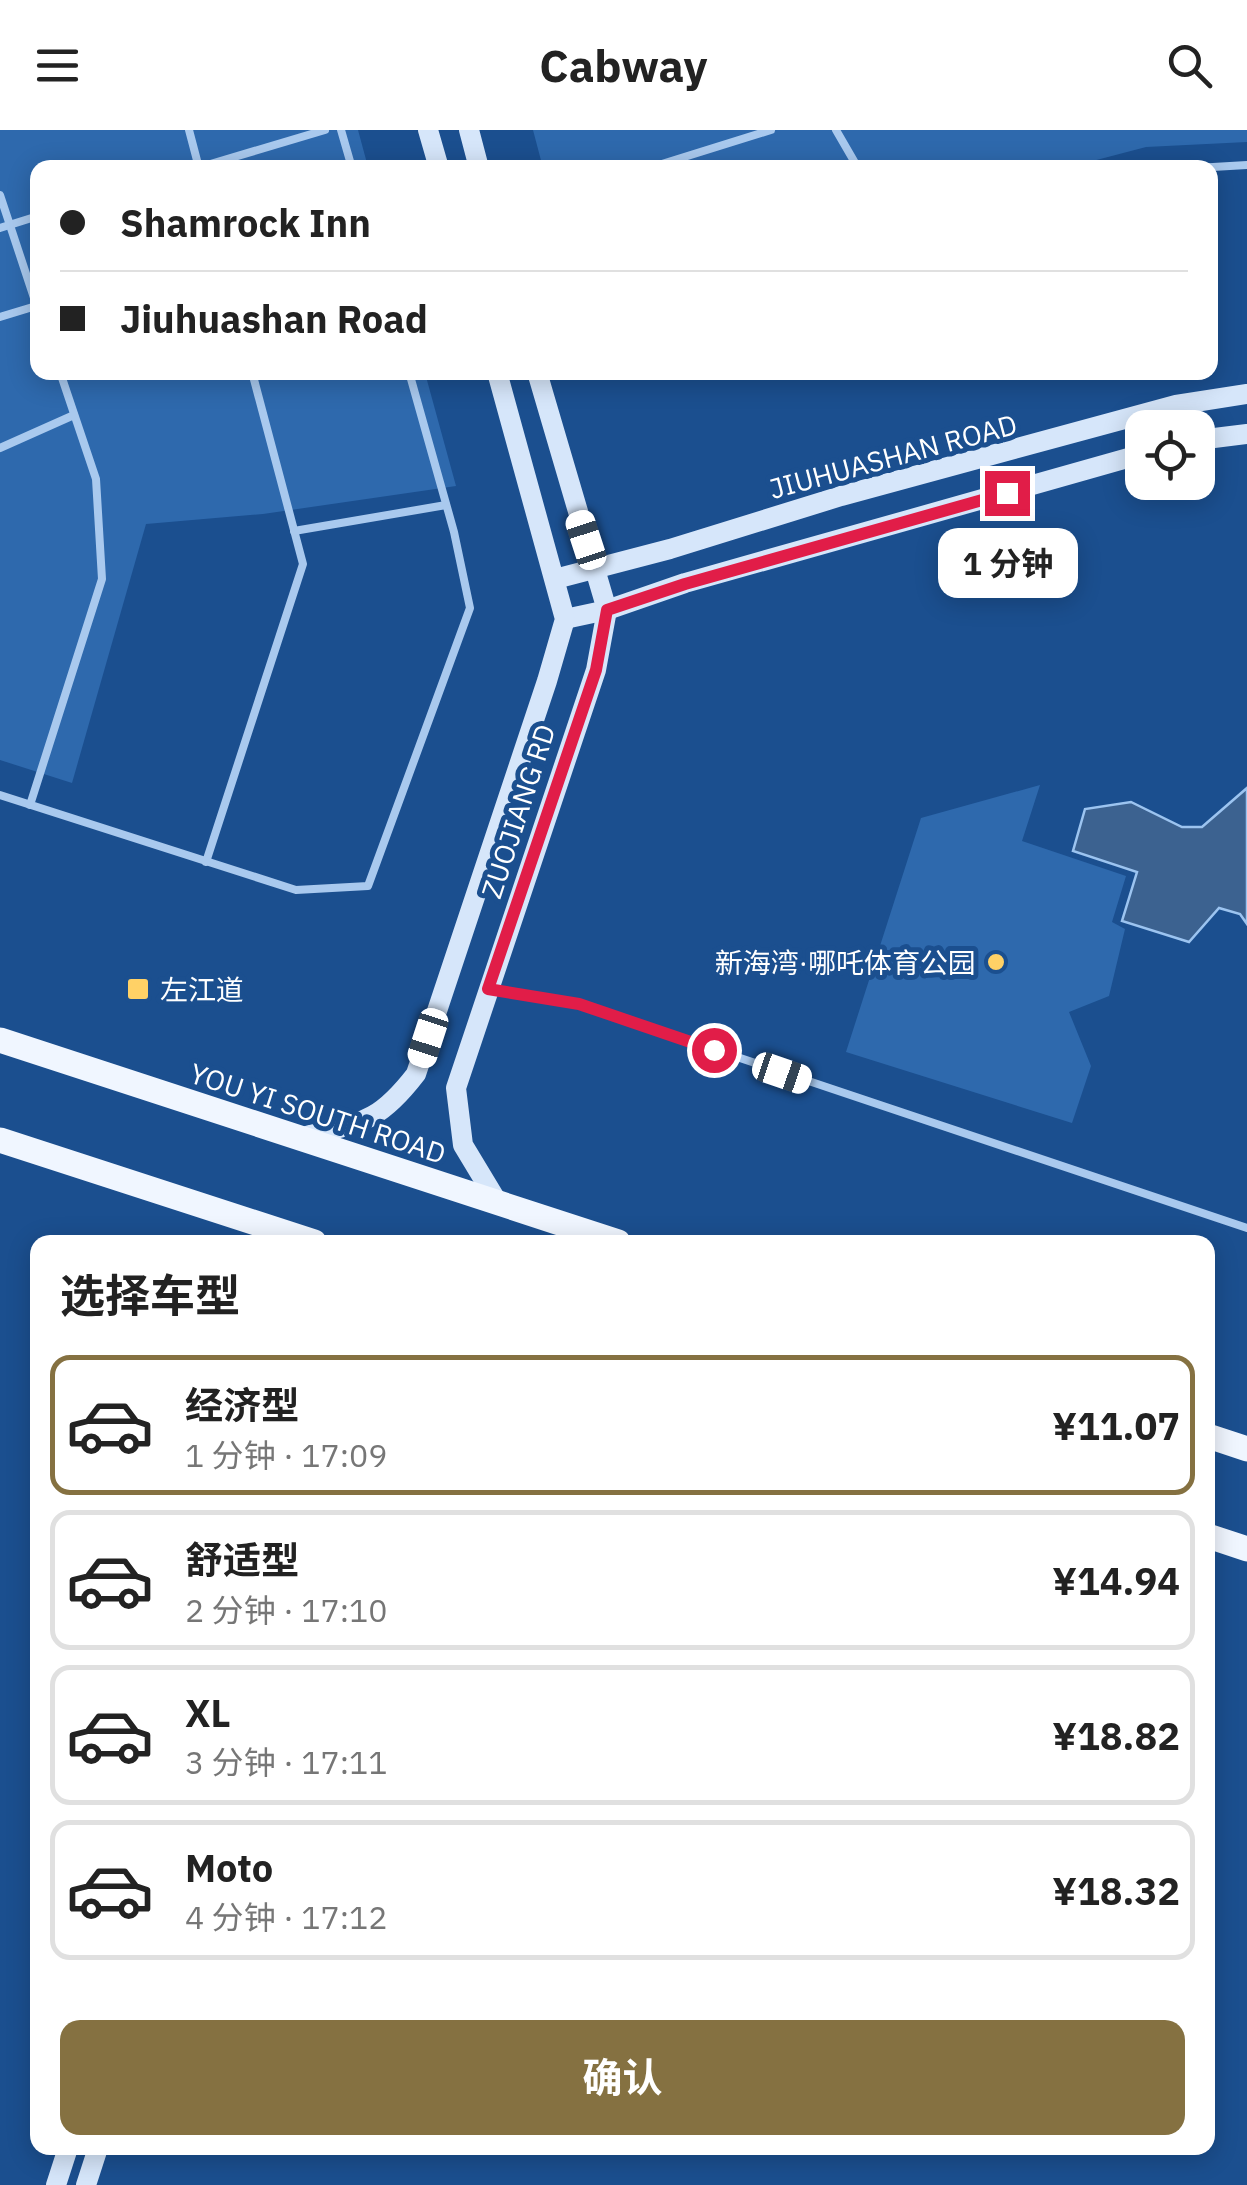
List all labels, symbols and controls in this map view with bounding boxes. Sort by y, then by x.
text: Cabway [539,36,708,94]
icon: menu [30,38,85,93]
icon: search [1162,38,1217,93]
text: Shamrock Inn [120,198,371,247]
text: Jiuhuashan Road [120,294,428,343]
street label: JIUHUASHAN ROAD [765,405,1021,507]
map controls [1125,410,1215,500]
button: locate [1125,410,1215,500]
route end [985,471,1030,516]
car [562,507,610,573]
callout: 1 分钟 [937,528,1077,598]
text: 1 分钟 [963,542,1053,584]
street label: ZUOJIANG RD [472,719,564,903]
place label: 新海湾·哪吒体育公园 [715,944,976,981]
marker: 新海湾·哪吒体育公园 [985,951,1007,973]
place label: 左江道 [160,971,244,1008]
marker: 左江道 [125,976,151,1002]
car [404,1005,452,1071]
route start [692,1028,737,1073]
car [749,1049,815,1097]
street label: YOU YI SOUTH ROAD [185,1054,451,1172]
text: 选择车型 [60,1266,240,1324]
icon: car [65,1380,155,1470]
text: 经济型 [185,1380,299,1429]
text: ¥11.07 [1052,1401,1180,1450]
text: 1 分钟 · 17:09 [185,1434,387,1476]
icon: car [65,1535,155,1625]
text: 舒适型 [185,1535,299,1584]
text: ¥14.94 [1052,1556,1180,1605]
text: 2 分钟 · 17:10 [185,1589,387,1631]
text: XL [185,1688,231,1737]
icon: car [65,1690,155,1780]
text: ¥18.82 [1052,1711,1180,1760]
text: 3 分钟 · 17:11 [185,1741,387,1783]
text: Moto [185,1843,273,1892]
icon: car [65,1845,155,1935]
text: ¥18.32 [1052,1866,1180,1915]
text: 4 分钟 · 17:12 [185,1896,387,1938]
button: 确认 [60,2020,1185,2135]

